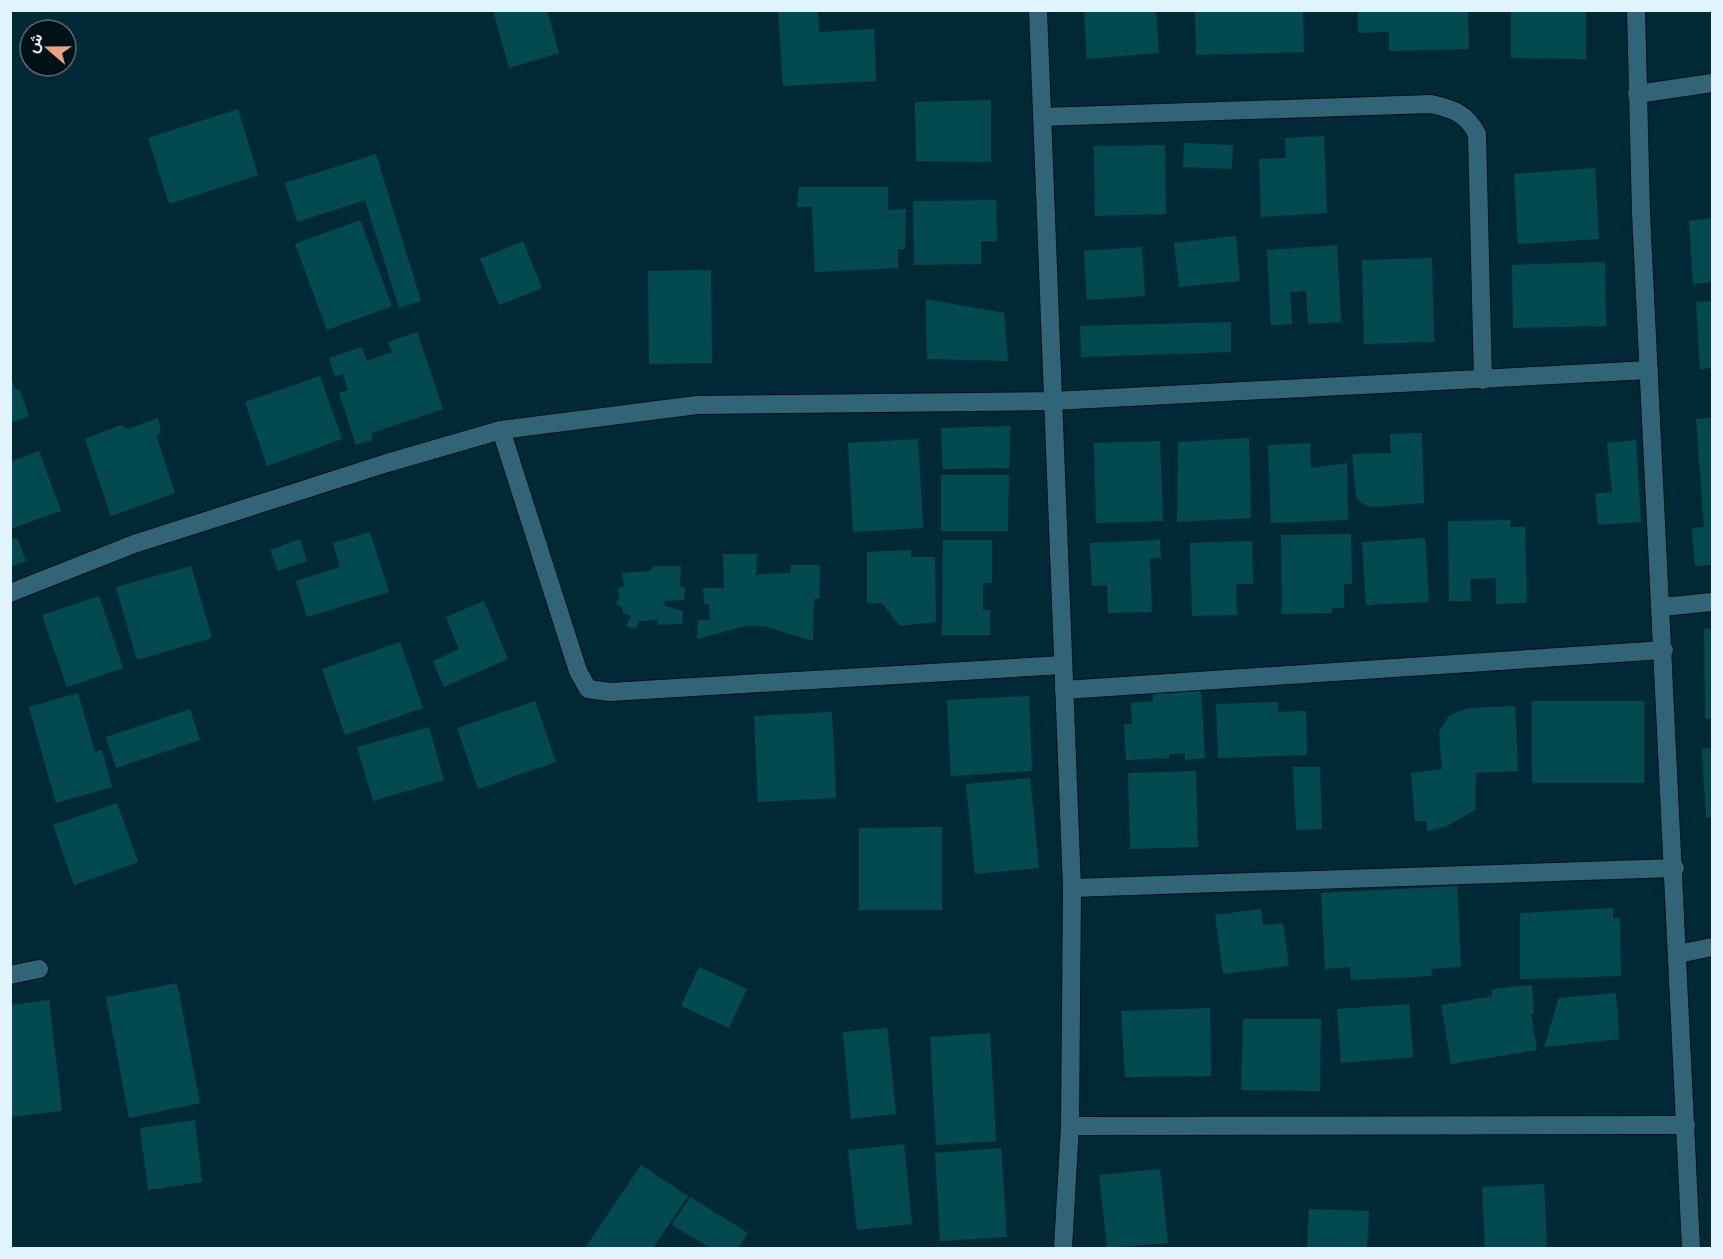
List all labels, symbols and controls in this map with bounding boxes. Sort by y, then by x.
north arrow [18,18,78,78]
text: ش [21,30,47,55]

